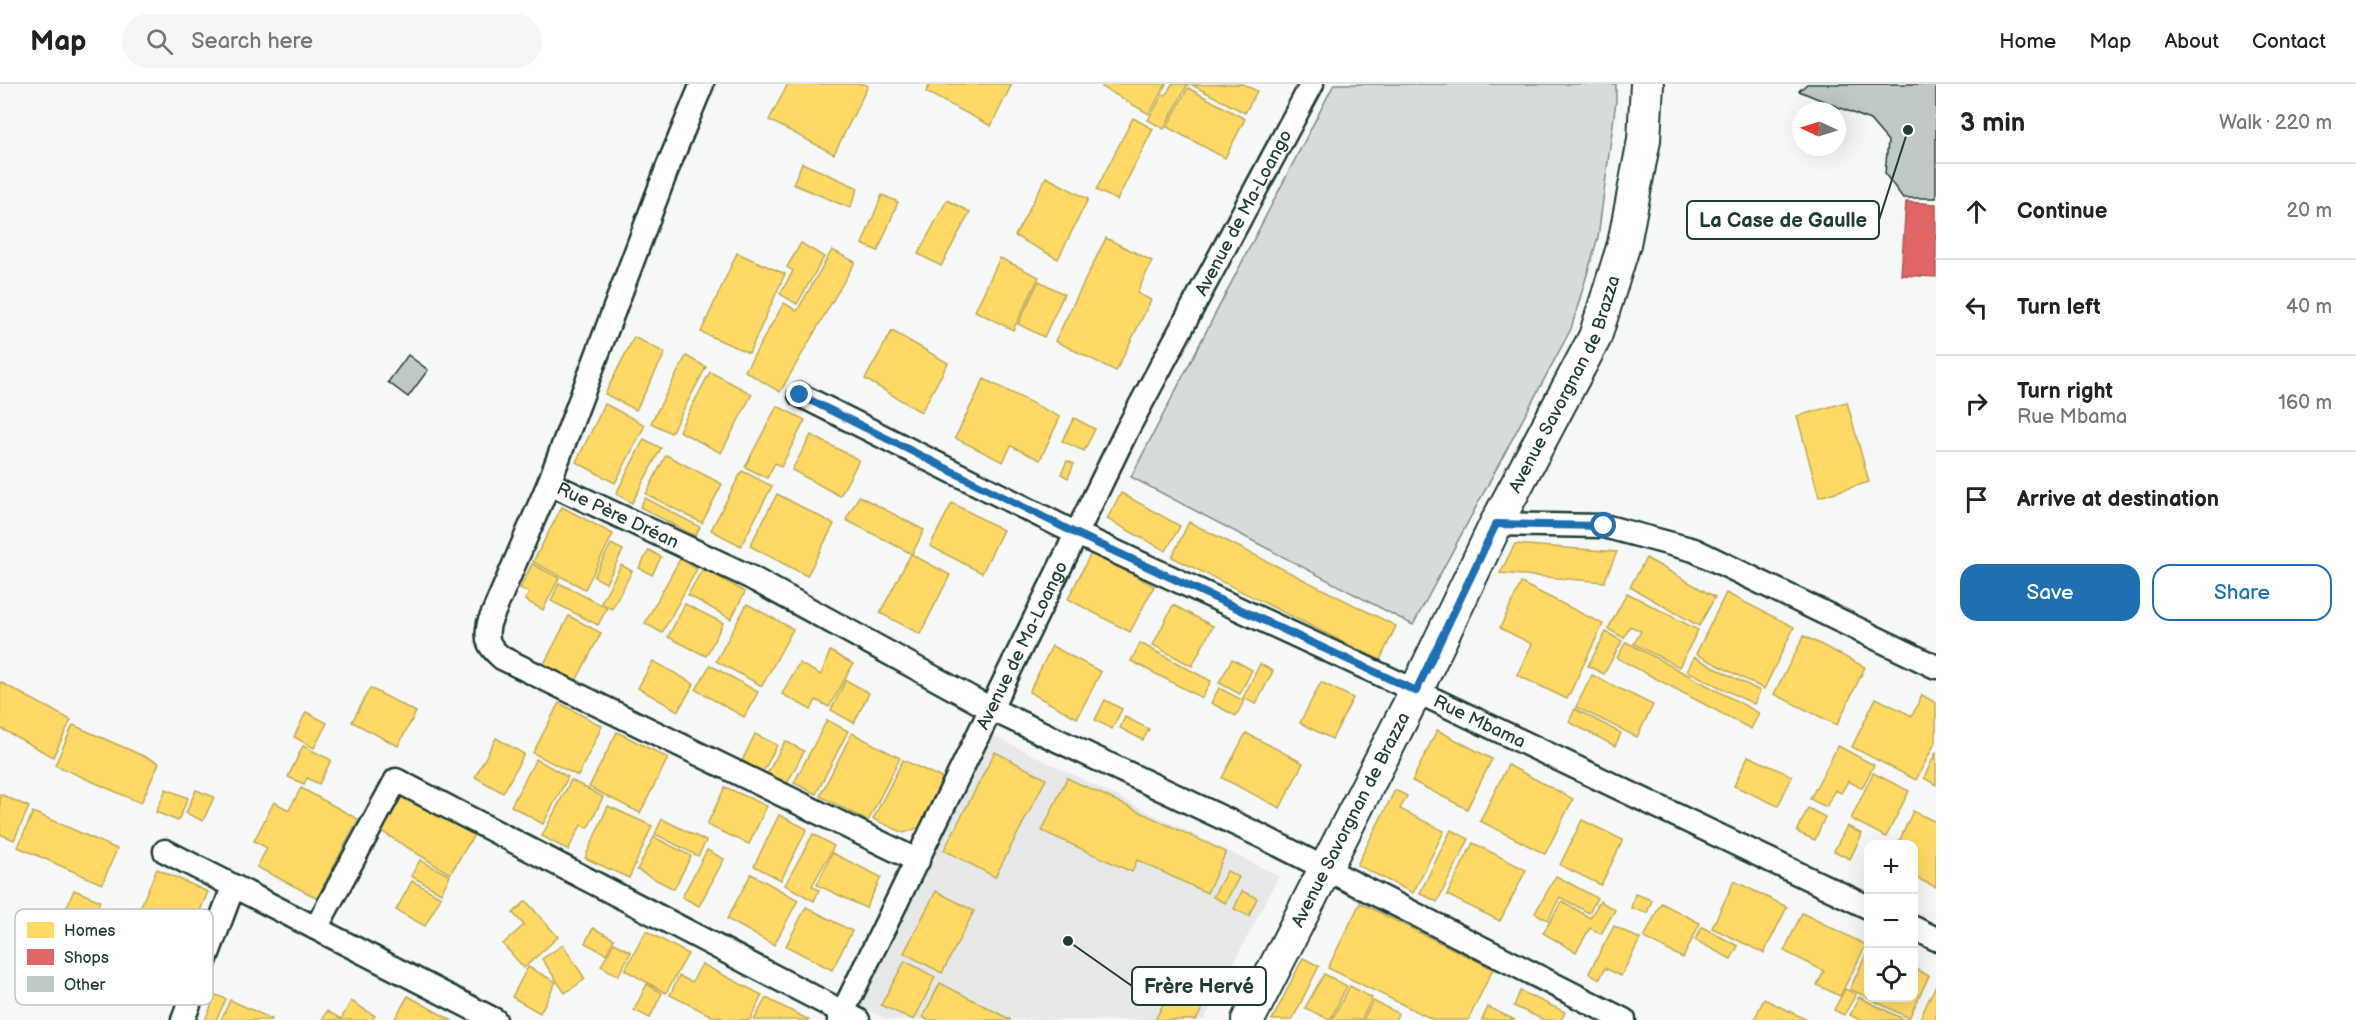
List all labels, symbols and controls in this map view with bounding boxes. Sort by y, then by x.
search box [122,14,542,68]
text: Map [30,25,86,58]
icon: search [143,25,176,58]
text: Search here [191,28,313,55]
text: Home [1999,29,2056,54]
text: Map [2089,29,2131,54]
text: About [2164,29,2219,54]
text: Contact [2252,29,2326,54]
north arrow [1792,102,1846,156]
text: 3 min [1960,108,2025,139]
text: Walk · 220 m [2219,111,2332,135]
street label: Avenue de Ma-Loango [1191,127,1296,299]
icon: ahead [1960,195,1993,228]
text: Continue [2017,198,2107,225]
text: 20 m [2287,199,2332,223]
callout: La Case de Gaulle [1687,201,1879,239]
text: La Case de Gaulle [1699,209,1867,233]
street label: Avenue Savorgnan de Brazza [1505,273,1625,496]
icon: left [1960,291,1993,324]
text: Turn left [2017,294,2101,321]
text: 40 m [2286,295,2332,319]
text: Turn right [2017,378,2113,405]
route end [786,381,812,407]
icon: right [1960,387,1993,420]
text: 160 m [2278,391,2332,415]
text: Rue Mbama [2017,405,2127,429]
street label: Rue Père Dréan [553,478,682,553]
icon: arrive [1960,483,1993,516]
text: Arrive at destination [2017,486,2219,513]
route start [1590,512,1616,538]
street label: Avenue de Ma-Loango [972,558,1072,733]
button: Save [1960,564,2140,621]
button: Share [2152,564,2332,621]
street label: Rue Mbama [1430,691,1529,753]
street label: Avenue Savorgnan de Brazza [1287,709,1414,931]
map controls [1864,840,1918,1002]
button: + [1864,840,1918,894]
button: − [1864,894,1918,948]
legend [15,909,213,1005]
text: Homes [64,922,116,941]
button: locate [1864,948,1918,1002]
text: Shops [64,949,109,968]
callout: Frère Hervé [1132,967,1266,1005]
text: Frère Hervé [1144,975,1254,999]
text: Other [64,976,105,995]

